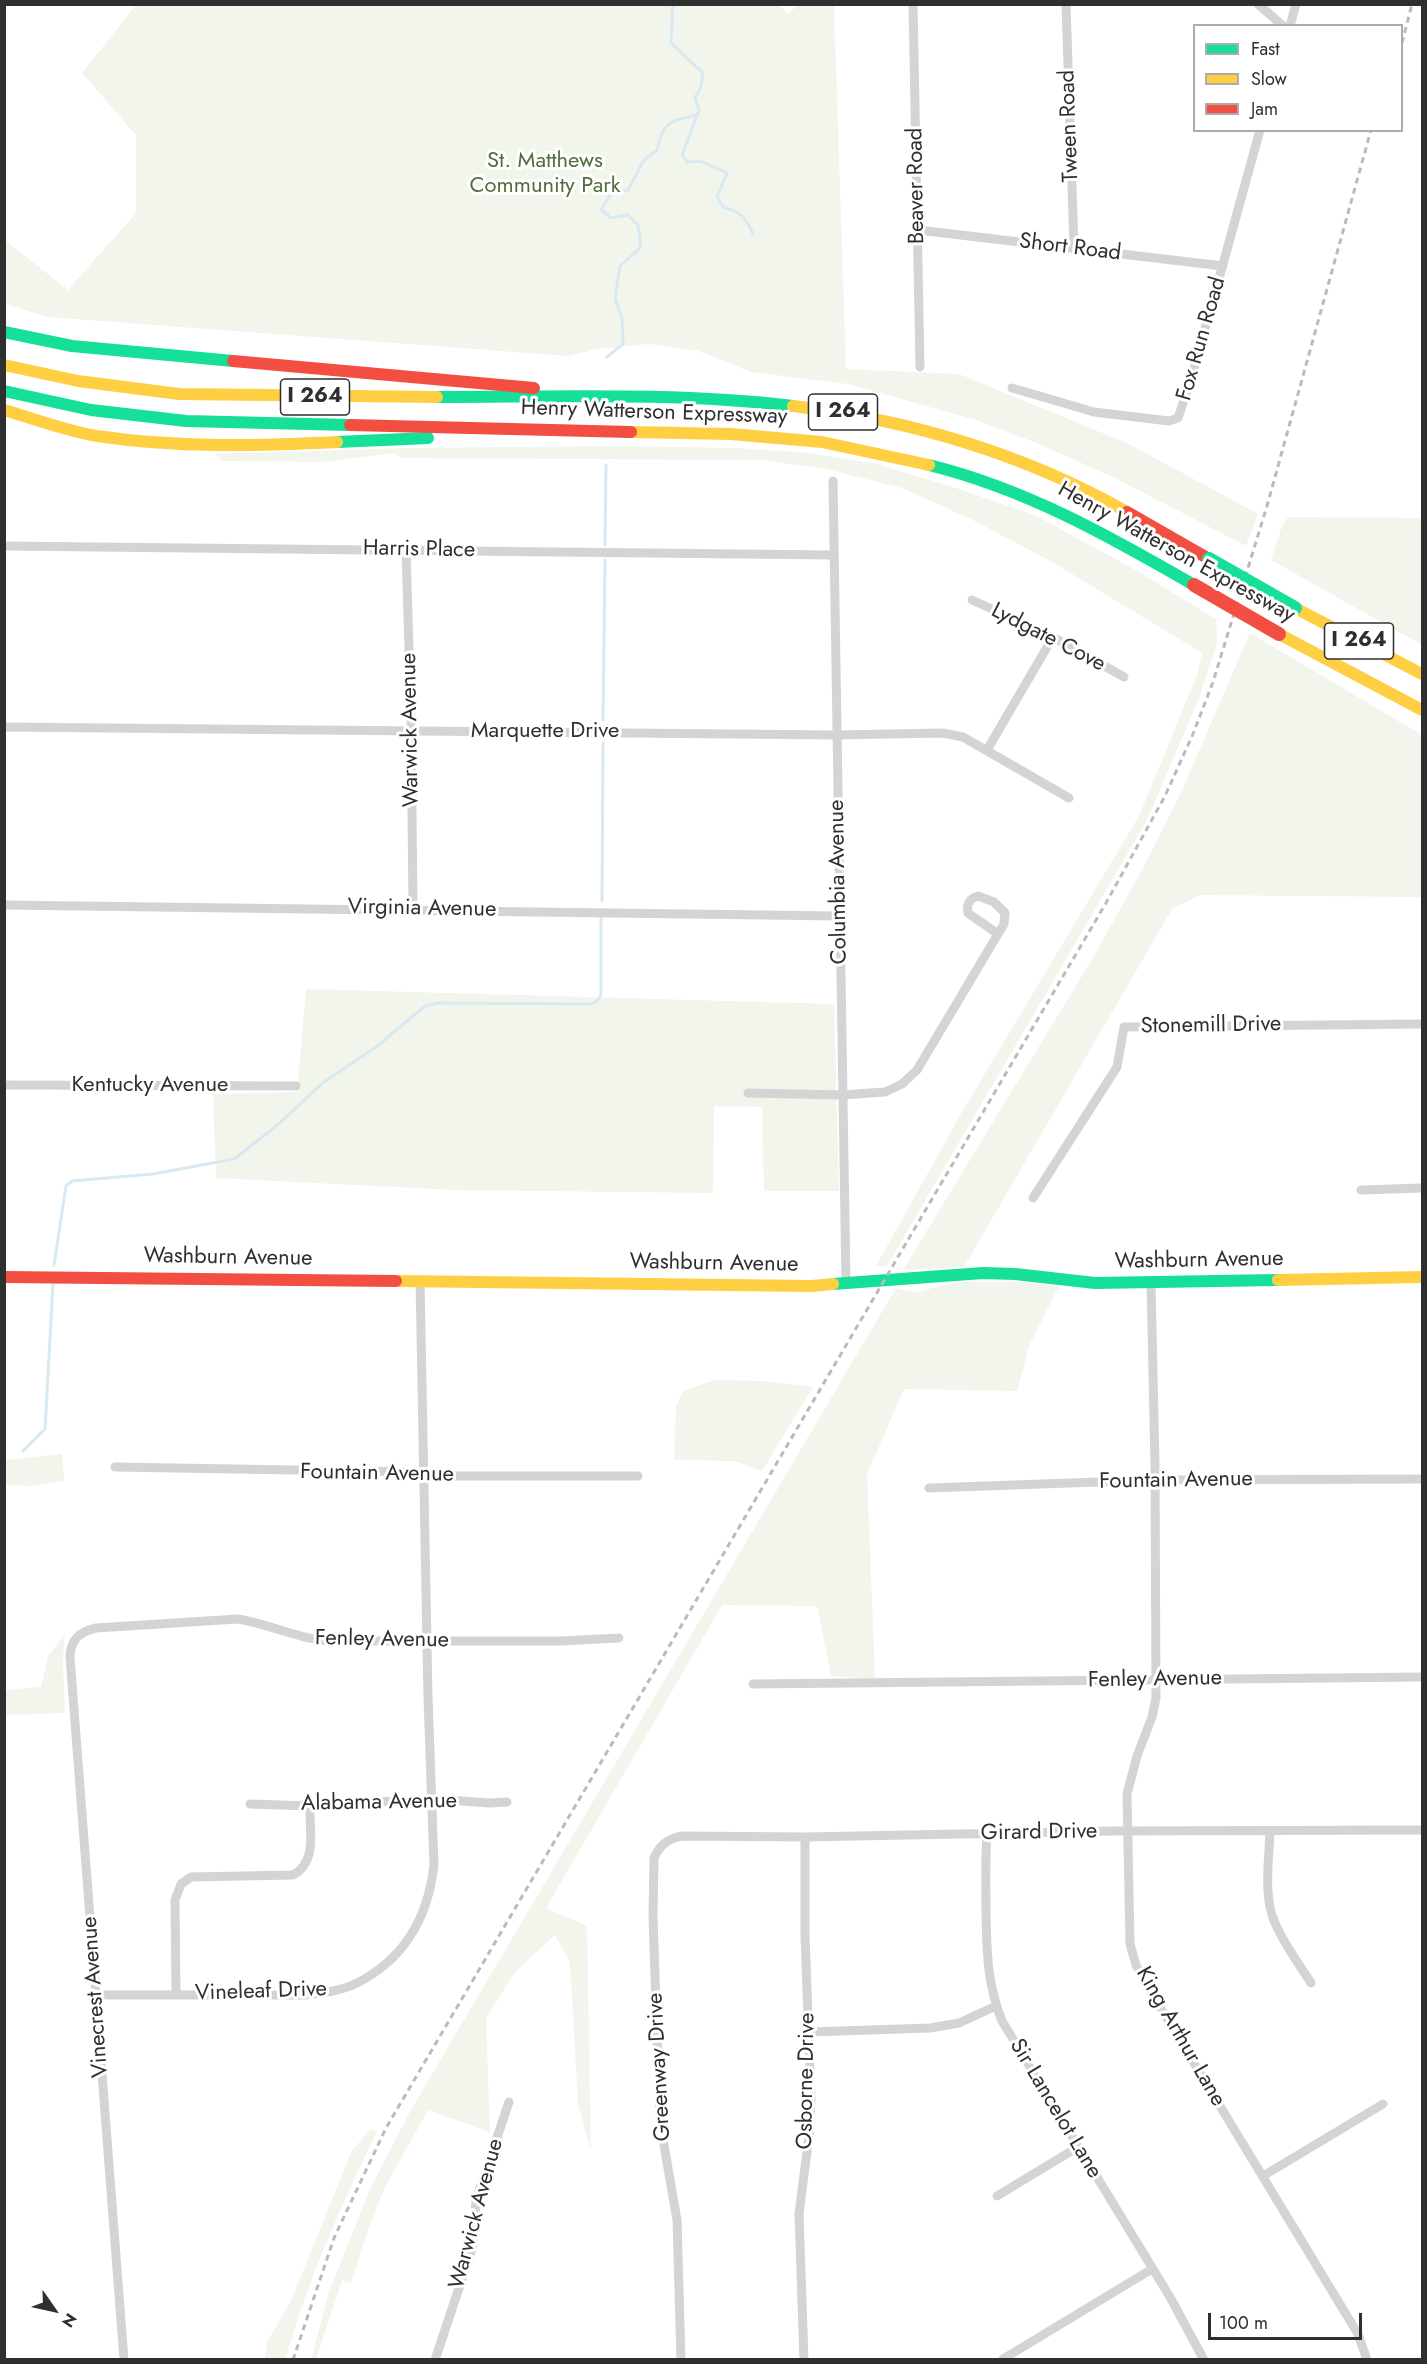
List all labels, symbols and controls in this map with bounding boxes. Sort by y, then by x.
legend [1193,24,1403,132]
text: Fast [1251,36,1280,62]
text: Slow [1251,66,1287,92]
street label: Tween Road [1055,69,1085,183]
text: Jam [1251,96,1278,122]
street label: Beaver Road [903,128,931,244]
park label: St. Matthews Community Park [470,149,620,200]
street label: Short Road [1018,229,1122,267]
street label: Fox Run Road [1172,274,1232,404]
road number: I 264 [280,379,350,415]
road number: I 264 [808,394,878,430]
street label: Henry Watterson Expressway [520,395,788,431]
street label: Henry Watterson Expressway [1053,477,1299,629]
street label: Harris Place [363,536,475,564]
street label: Lydgate Cove [986,598,1110,678]
road number: I 264 [1324,623,1394,659]
street label: Warwick Avenue [396,653,426,807]
street label: Marquette Drive [471,719,619,745]
street label: Columbia Avenue [824,799,854,965]
street label: Virginia Avenue [347,895,497,923]
street label: Stonemill Drive [1140,1012,1282,1040]
street label: Kentucky Avenue [72,1073,228,1099]
street label: Washburn Avenue [143,1243,313,1273]
street label: Washburn Avenue [1114,1246,1284,1276]
street label: Washburn Avenue [629,1249,799,1279]
street label: Fountain Avenue [300,1459,454,1489]
street label: Fountain Avenue [1099,1466,1253,1496]
street label: Fenley Avenue [315,1626,449,1654]
street label: Fenley Avenue [1088,1666,1222,1694]
street label: Alabama Avenue [301,1788,457,1818]
street label: Girard Drive [981,1819,1097,1847]
street label: Vinecrest Avenue [77,1916,115,2078]
street label: King Arthur Lane [1129,1963,1231,2111]
street label: Vineleaf Drive [195,1977,327,2007]
street label: Greenway Drive [643,1992,677,2142]
street label: Osborne Drive [793,2012,821,2150]
street label: Sir Lancelot Lane [1003,2034,1107,2184]
street label: Warwick Avenue [444,2136,510,2292]
north arrow [24,2280,84,2340]
scale bar [1211,2301,1366,2339]
text: N [56,2309,82,2332]
text: 100 m [1219,2310,1268,2336]

